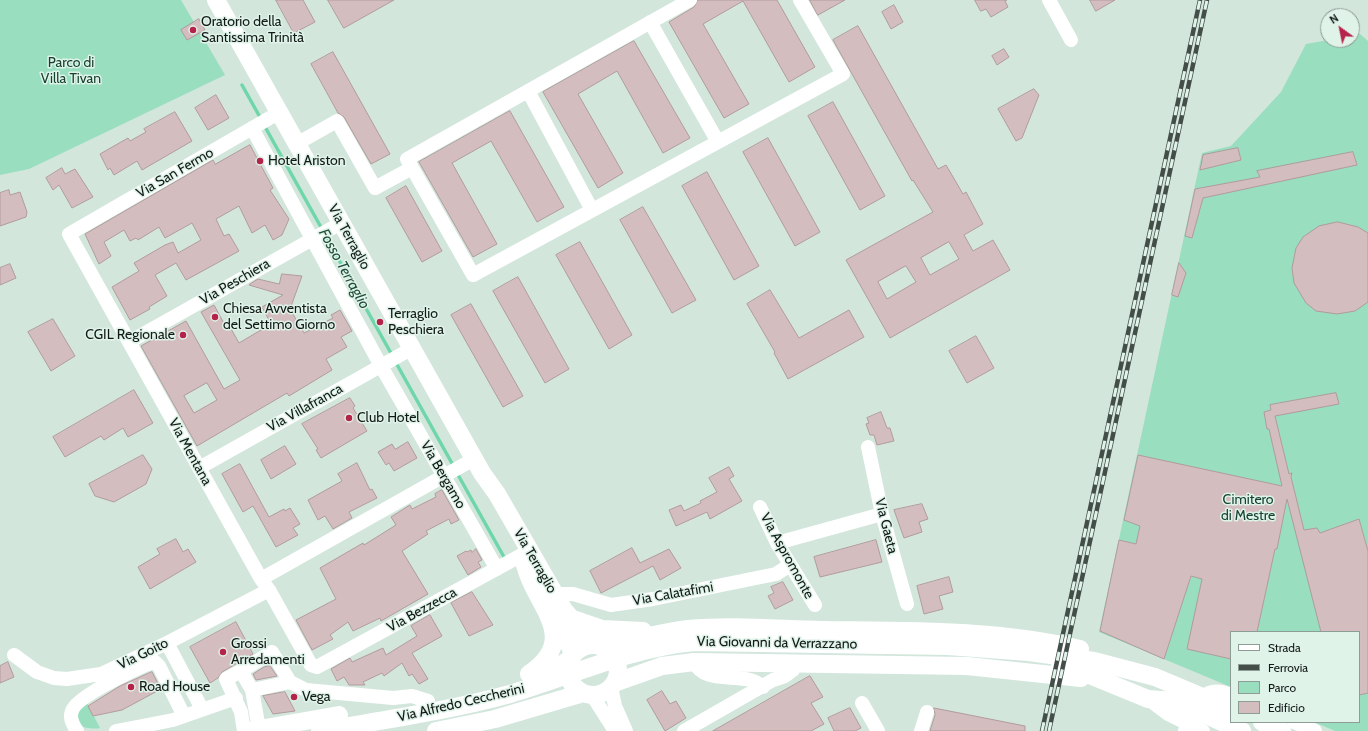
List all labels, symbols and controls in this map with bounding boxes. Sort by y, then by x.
north arrow [1320,8,1360,48]
text: N [1327,11,1341,27]
place label: Oratorio della Santissima Trinità [201,14,304,46]
marker: Oratorio della Santissima Trinità [188,25,198,35]
park label: Parco di Villa Tivan [41,55,101,88]
street label: Via San Fermo [133,144,217,202]
place label: Hotel Ariston [268,153,346,169]
marker: Hotel Ariston [255,156,265,166]
street label: Via Terraglio [324,201,374,273]
water label: Fosso Terraglio [315,226,373,312]
street label: Via Peschiera [197,255,273,309]
place label: Chiesa Avventista del Settimo Giorno [223,301,335,334]
place label: Terraglio Peschiera [388,306,444,338]
marker: Chiesa Avventista del Settimo Giorno [210,312,220,322]
marker: Terraglio Peschiera [375,317,385,327]
place label: CGIL Regionale [85,327,175,343]
marker: CGIL Regionale [178,330,188,340]
street label: Via Villafranca [264,380,346,436]
place label: Club Hotel [357,410,420,426]
marker: Club Hotel [344,413,354,423]
street label: Via Mentana [165,416,215,488]
street label: Via Bergamo [417,438,469,512]
park label: Cimitero di Mestre [1221,492,1275,524]
street label: Via Gaeta [871,496,901,556]
street label: Via Aspromonte [756,510,818,602]
street label: Via Terraglio [510,526,560,596]
street label: Via Calatafimi [631,579,715,609]
street label: Via Bezzecca [384,584,460,636]
legend [1230,631,1360,723]
street label: Via Giovanni da Verrazzano [697,633,857,653]
street label: Via Goito [115,635,171,673]
place label: Grossi Arredamenti [231,636,305,668]
text: Strada [1268,640,1301,655]
marker: Grossi Arredamenti [218,647,228,657]
text: Ferrovia [1268,660,1308,675]
place label: Road House [139,679,210,695]
street label: Via Alfredo Ceccherini [396,680,526,726]
text: Parco [1268,680,1296,695]
marker: Road House [126,682,136,692]
place label: Vega [302,689,331,705]
marker: Vega [289,692,299,702]
text: Edificio [1268,700,1305,715]

